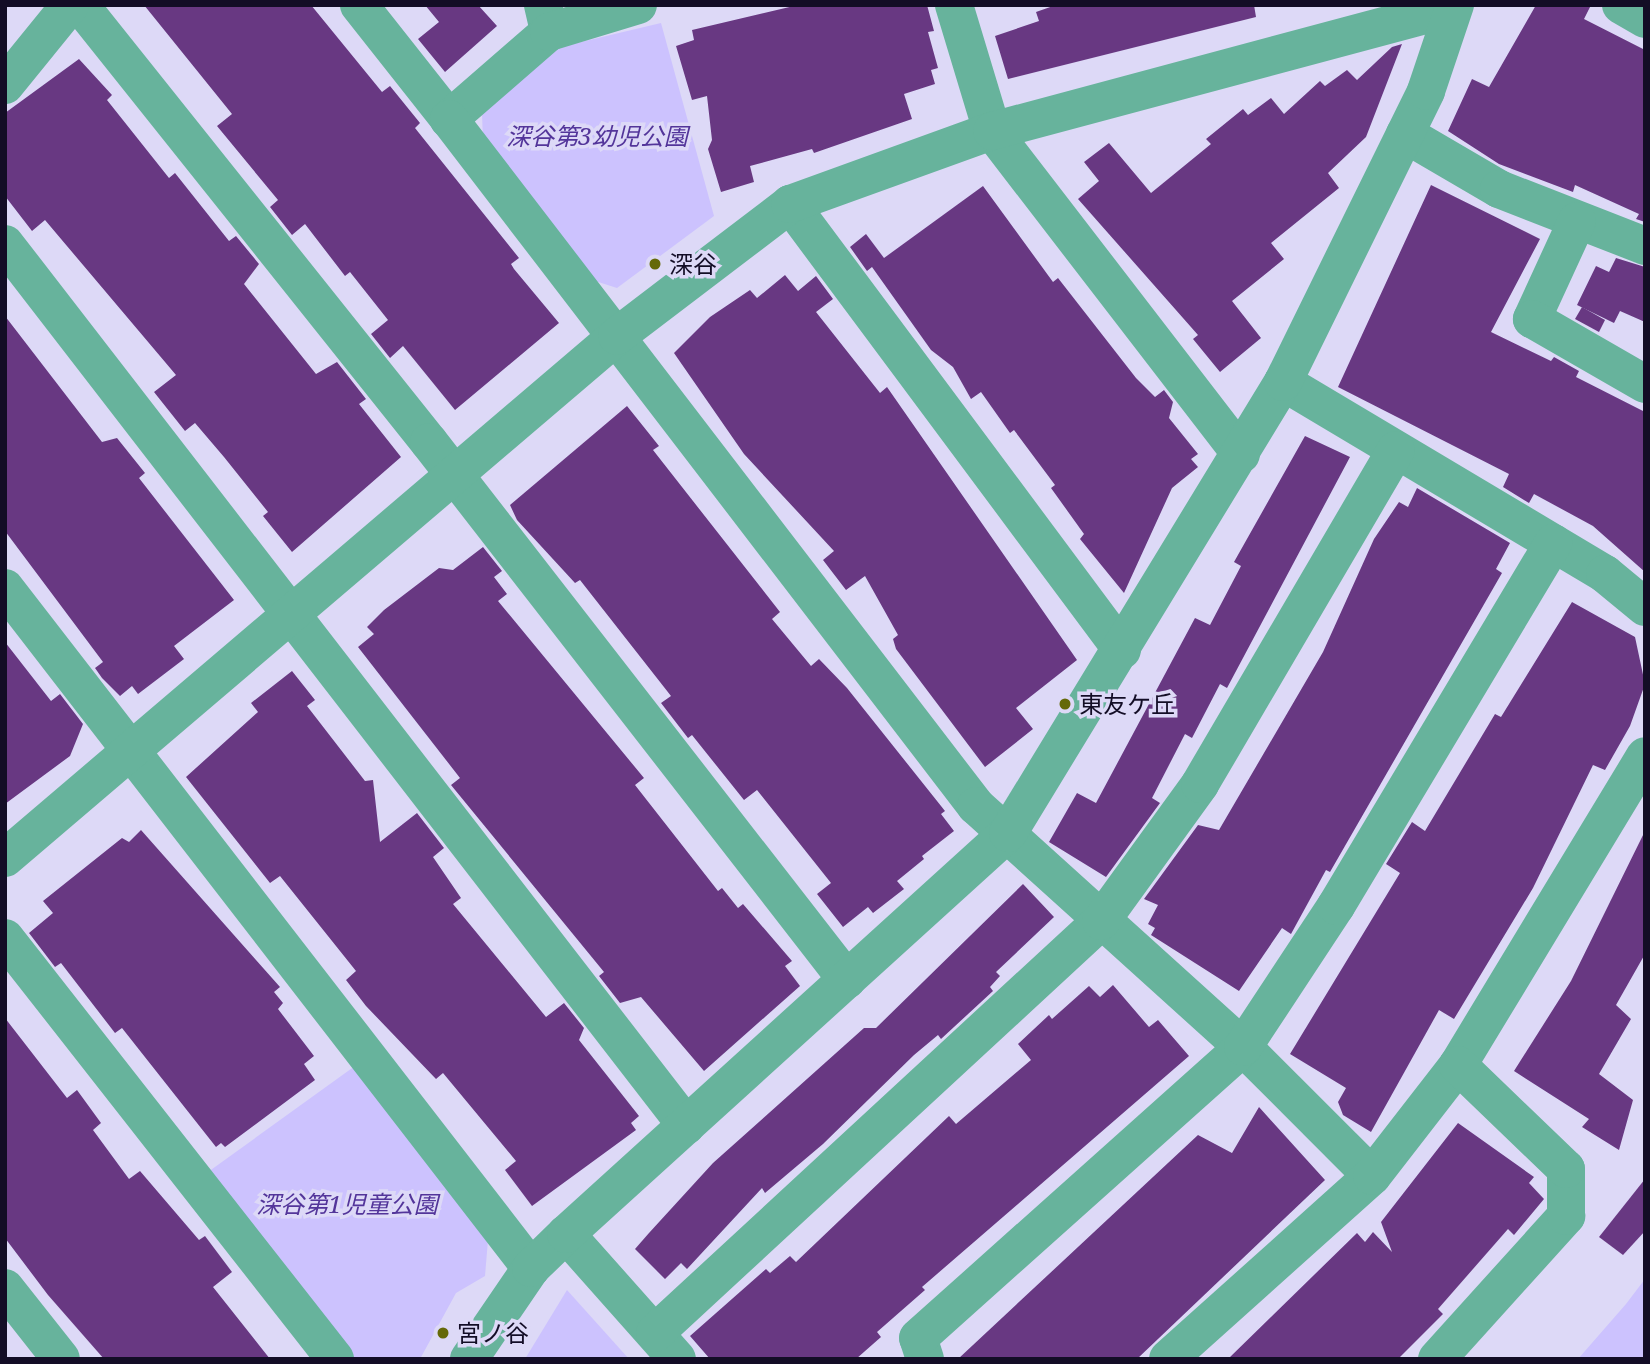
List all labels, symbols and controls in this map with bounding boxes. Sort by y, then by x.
park label: 深谷第3幼児公園 [506,122,688,150]
place label: 深谷 [669,250,717,278]
marker: 深谷 [647,256,663,272]
place label: 東友ケ丘 [1079,690,1175,718]
marker: 東友ケ丘 [1057,696,1073,712]
park label: 深谷第1児童公園 [256,1190,438,1218]
place label: 宮ノ谷 [457,1319,529,1347]
marker: 宮ノ谷 [435,1325,451,1341]

